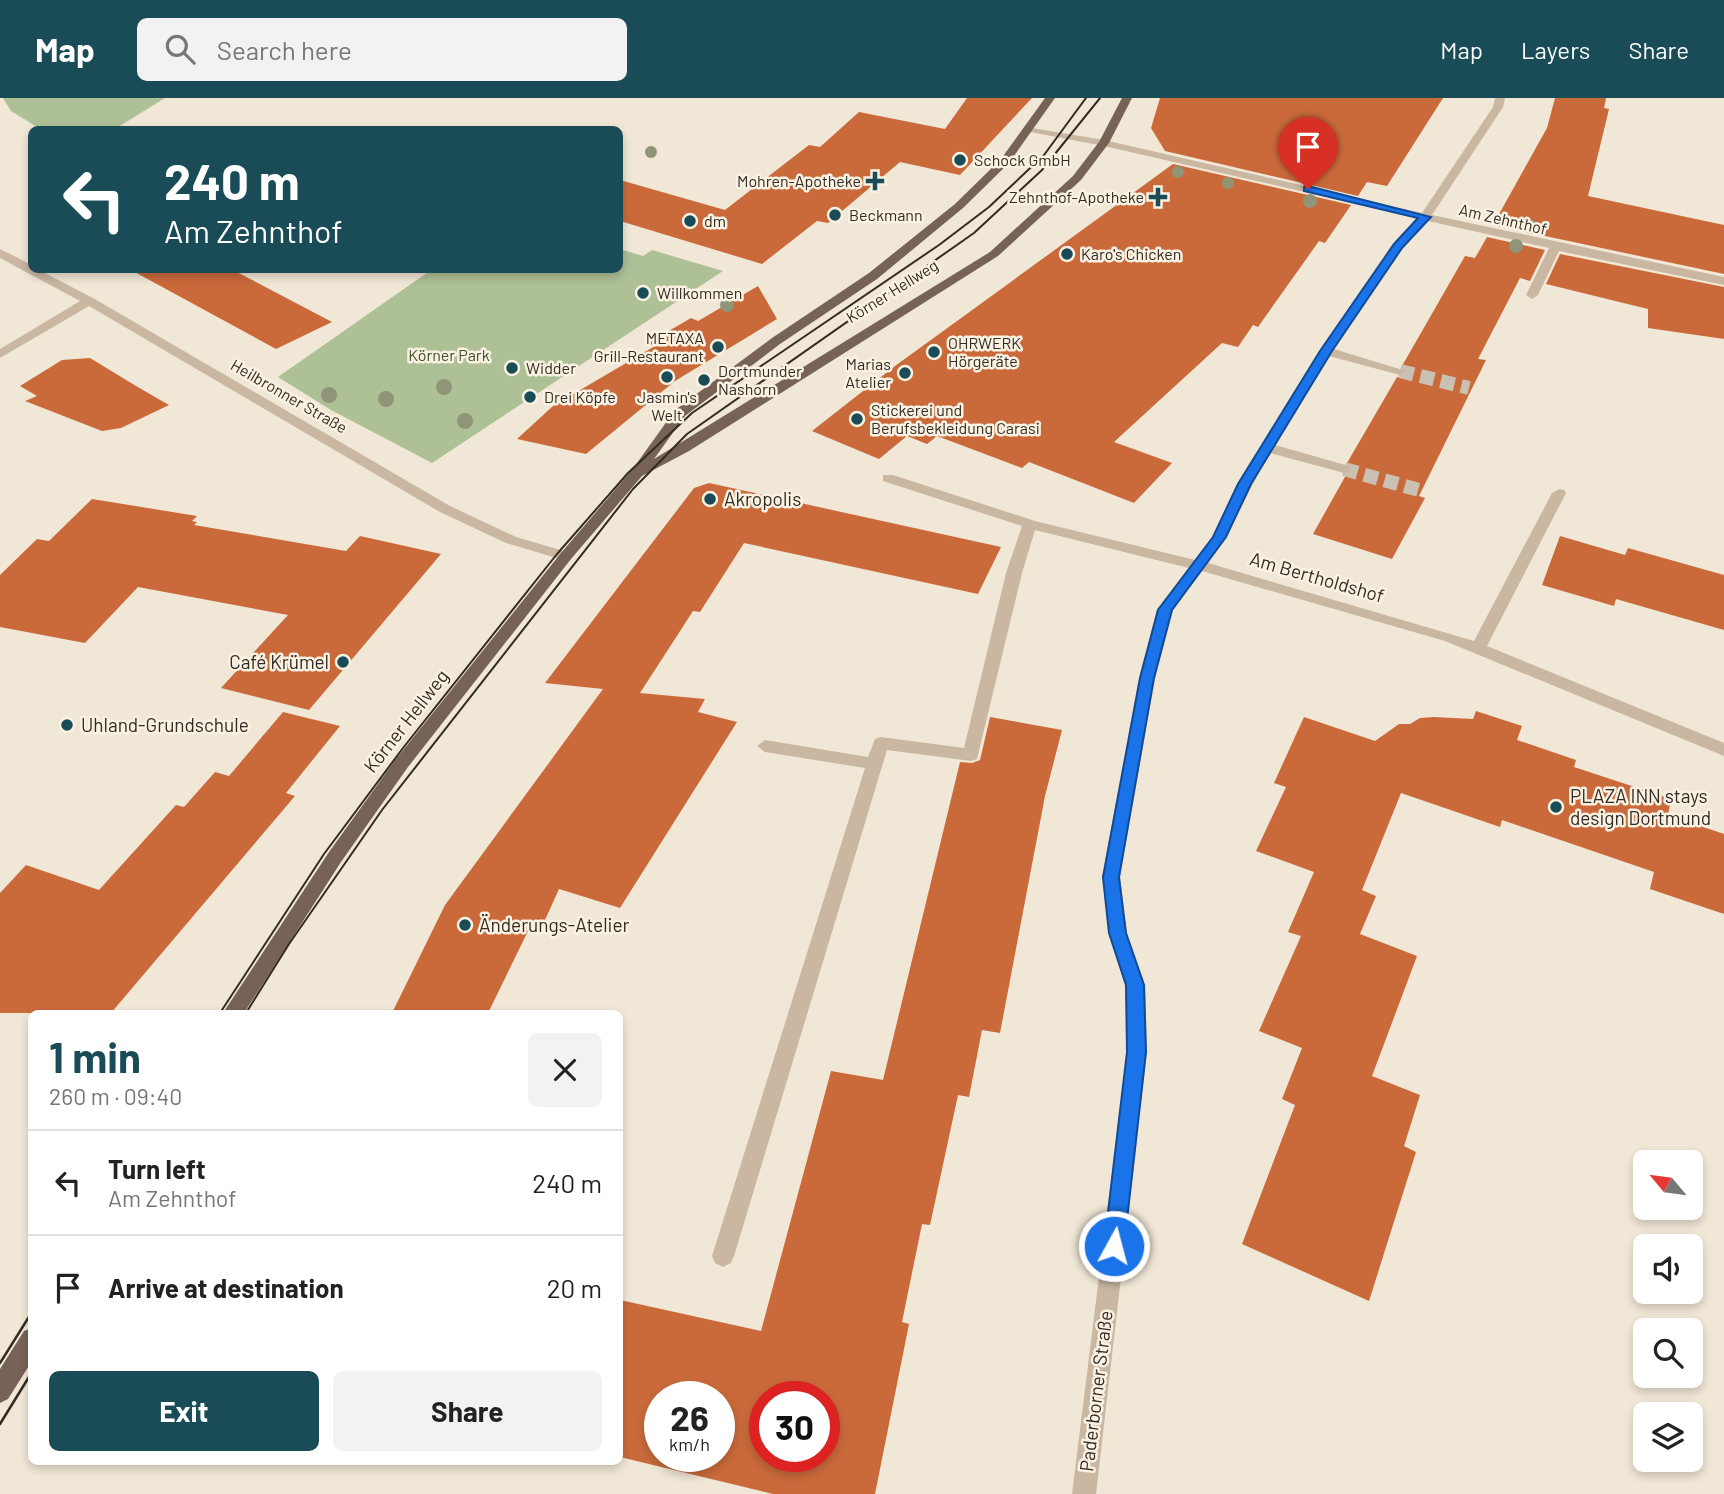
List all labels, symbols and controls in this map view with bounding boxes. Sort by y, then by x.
search box [137,18,627,81]
text: Map [35,29,95,69]
icon: search [161,30,199,68]
text: Search here [217,34,352,65]
text: Map [1440,35,1483,64]
text: Layers [1521,35,1590,64]
text: Share [1628,35,1689,64]
pin [1278,117,1338,189]
icon: arrive [1289,128,1327,166]
place label: Schock GmbH [974,150,1071,169]
text: 240 m [164,151,300,210]
marker: Schock GmbH [952,152,968,168]
icon: left [49,154,140,245]
place label: Mohren-Apotheke [737,171,861,190]
marker: Mohren-Apotheke [867,173,883,189]
place label: Zehnthof-Apotheke [1009,187,1144,206]
marker: Zehnthof-Apotheke [1150,189,1166,205]
street label: Am Zehnthof [1457,199,1549,238]
place label: Beckmann [849,205,923,224]
marker: Beckmann [827,207,843,223]
text: Am Zehnthof [164,211,343,249]
place label: dm [704,211,726,230]
marker: dm [682,213,698,229]
place label: Karo's Chicken [1081,244,1181,263]
marker: Karo's Chicken [1059,246,1075,262]
street label: Körner Hellweg [842,255,941,326]
place label: Willkommen [657,283,742,302]
marker: Willkommen [635,285,651,301]
place label: METAXA Grill-Restaurant [594,328,704,365]
place label: OHRWERK Hörgeräte [948,333,1021,370]
marker: METAXA Grill-Restaurant [710,339,726,355]
marker: OHRWERK Hörgeräte [926,344,942,360]
park label: Körner Park [408,345,490,364]
place label: Marias Atelier [845,354,891,391]
street label: Heilbronner Straße [228,355,351,437]
place label: Widder [526,358,576,377]
marker: Widder [504,360,520,376]
place label: Dortmunder Nashorn [718,361,802,398]
marker: Marias Atelier [897,365,913,381]
marker: Jasmin's Welt [659,369,675,385]
marker: Dortmunder Nashorn [696,372,712,388]
place label: Drei Köpfe [544,387,616,406]
place label: Jasmin's Welt [637,387,697,424]
marker: Drei Köpfe [522,389,538,405]
place label: Stickerei und Berufsbekleidung Carasi [871,400,1040,437]
marker: Stickerei und Berufsbekleidung Carasi [849,411,865,427]
place label: Akropolis [724,487,801,510]
marker: Akropolis [702,491,718,507]
street label: Am Bertholdshof [1247,546,1387,607]
place label: Café Krümel [229,650,329,673]
marker: Café Krümel [335,654,351,670]
street label: Körner Hellweg [358,665,453,777]
place label: Uhland-Grundschule [81,713,249,736]
marker: Uhland-Grundschule [59,717,75,733]
place label: PLAZA INN stays design Dortmund [1570,784,1711,829]
marker: PLAZA INN stays design Dortmund [1548,799,1564,815]
place label: Änderungs-Atelier [479,913,630,936]
marker: Änderungs-Atelier [457,917,473,933]
text: 1 min [49,1031,141,1081]
button: close [528,1033,602,1107]
text: 260 m · 09:40 [49,1082,182,1110]
north arrow [1633,1150,1703,1220]
map controls [1633,1150,1703,1472]
text: Turn left [108,1153,206,1184]
icon: left [49,1164,87,1202]
text: 240 m [532,1167,602,1198]
text: Am Zehnthof [108,1184,236,1212]
position arrow [1077,1209,1151,1283]
button: sound [1633,1234,1703,1304]
icon: arrive [49,1269,87,1307]
text: Arrive at destination [108,1272,344,1303]
text: 20 m [547,1272,602,1303]
street label: Paderborner Straße [1074,1309,1117,1473]
button: search [1633,1318,1703,1388]
button: Exit [49,1371,319,1451]
button: Share [333,1371,602,1451]
speed limit sign: 30 [749,1381,840,1472]
text: 26 [670,1396,709,1438]
button: layers [1633,1402,1703,1472]
text: km/h [669,1433,710,1455]

